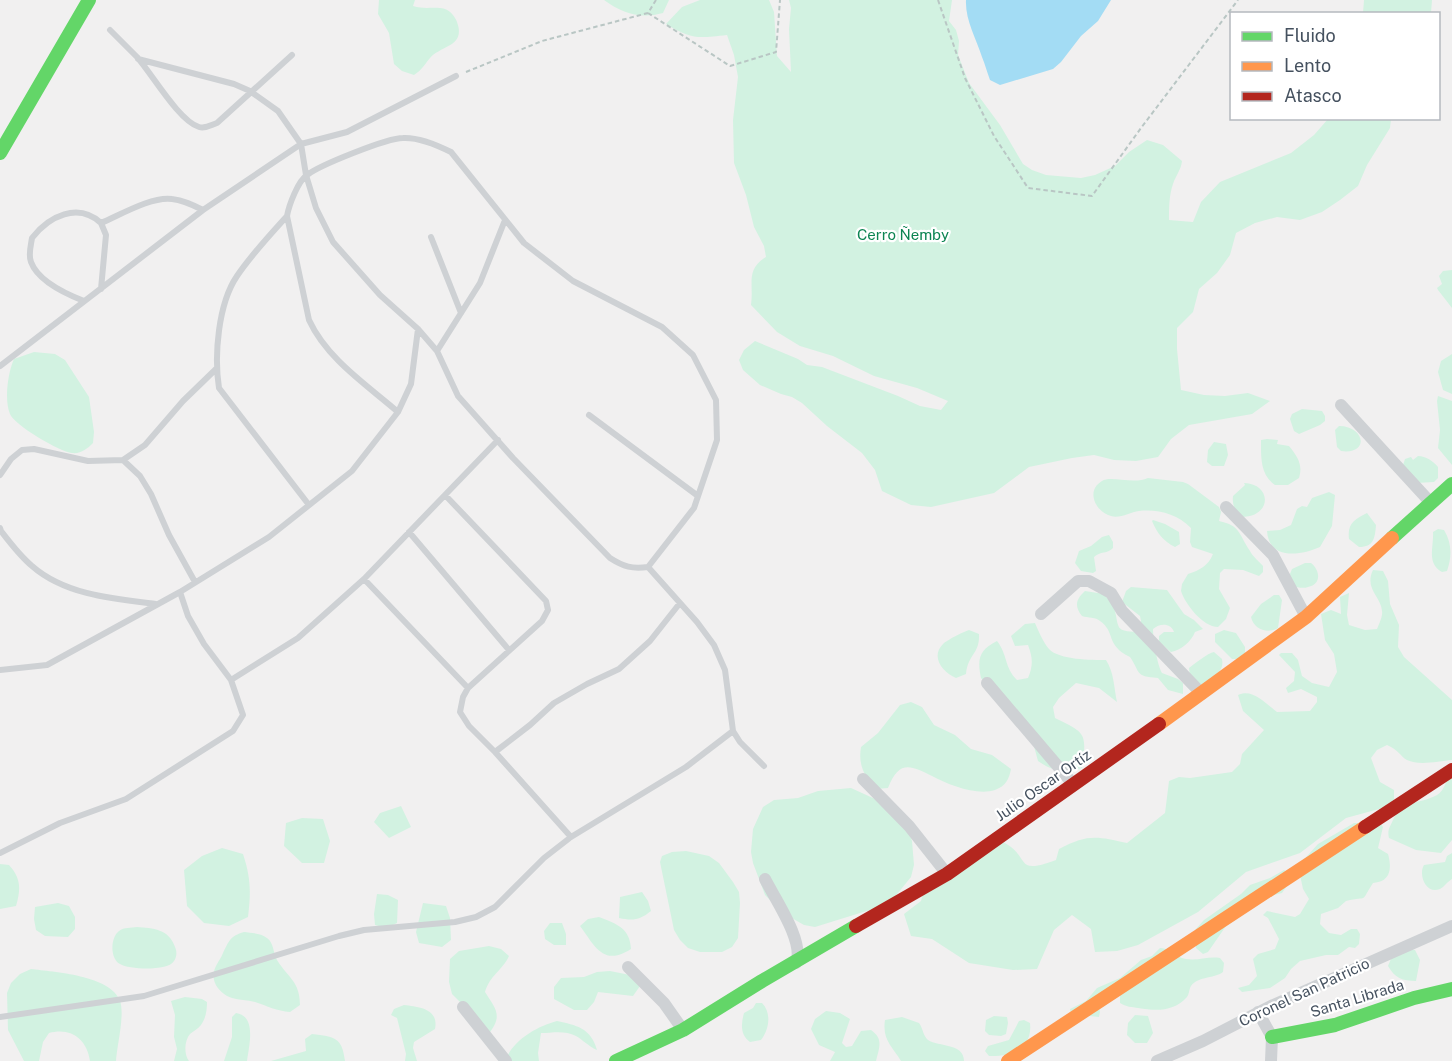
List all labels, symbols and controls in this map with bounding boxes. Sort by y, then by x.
legend [1230,12,1440,120]
text: Fluido [1284,25,1336,46]
text: Lento [1284,55,1331,76]
text: Atasco [1284,85,1342,106]
park label: Cerro Ñemby [857,226,949,243]
street label: Julio Oscar Ortíz [992,746,1094,824]
street label: Coronel San Patricio [1236,954,1372,1030]
street label: Santa Librada [1308,976,1406,1020]

